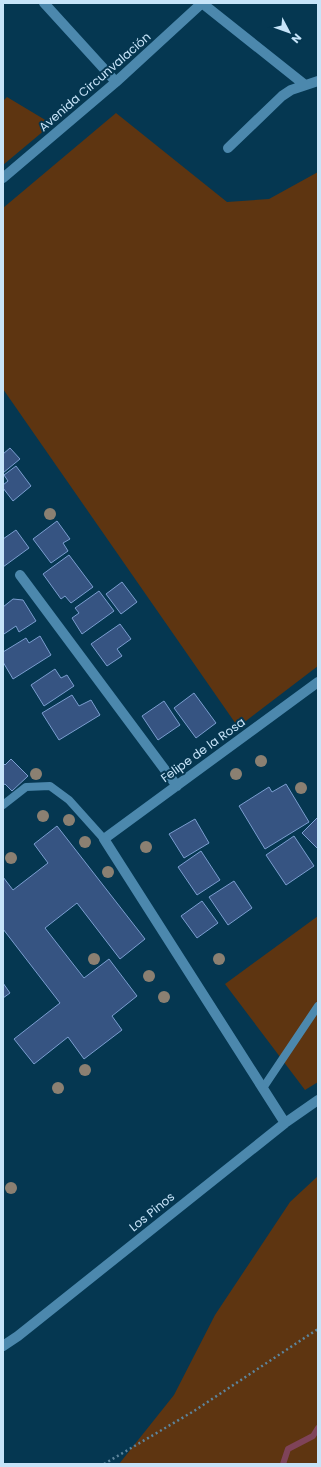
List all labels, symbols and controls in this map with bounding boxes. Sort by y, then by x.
north arrow [269,12,309,52]
street label: Avenida Circunvalación [35,28,154,135]
text: N [288,30,305,47]
street label: Felipe de la Rosa [157,713,248,786]
street label: Los Pinos [125,1188,178,1235]

